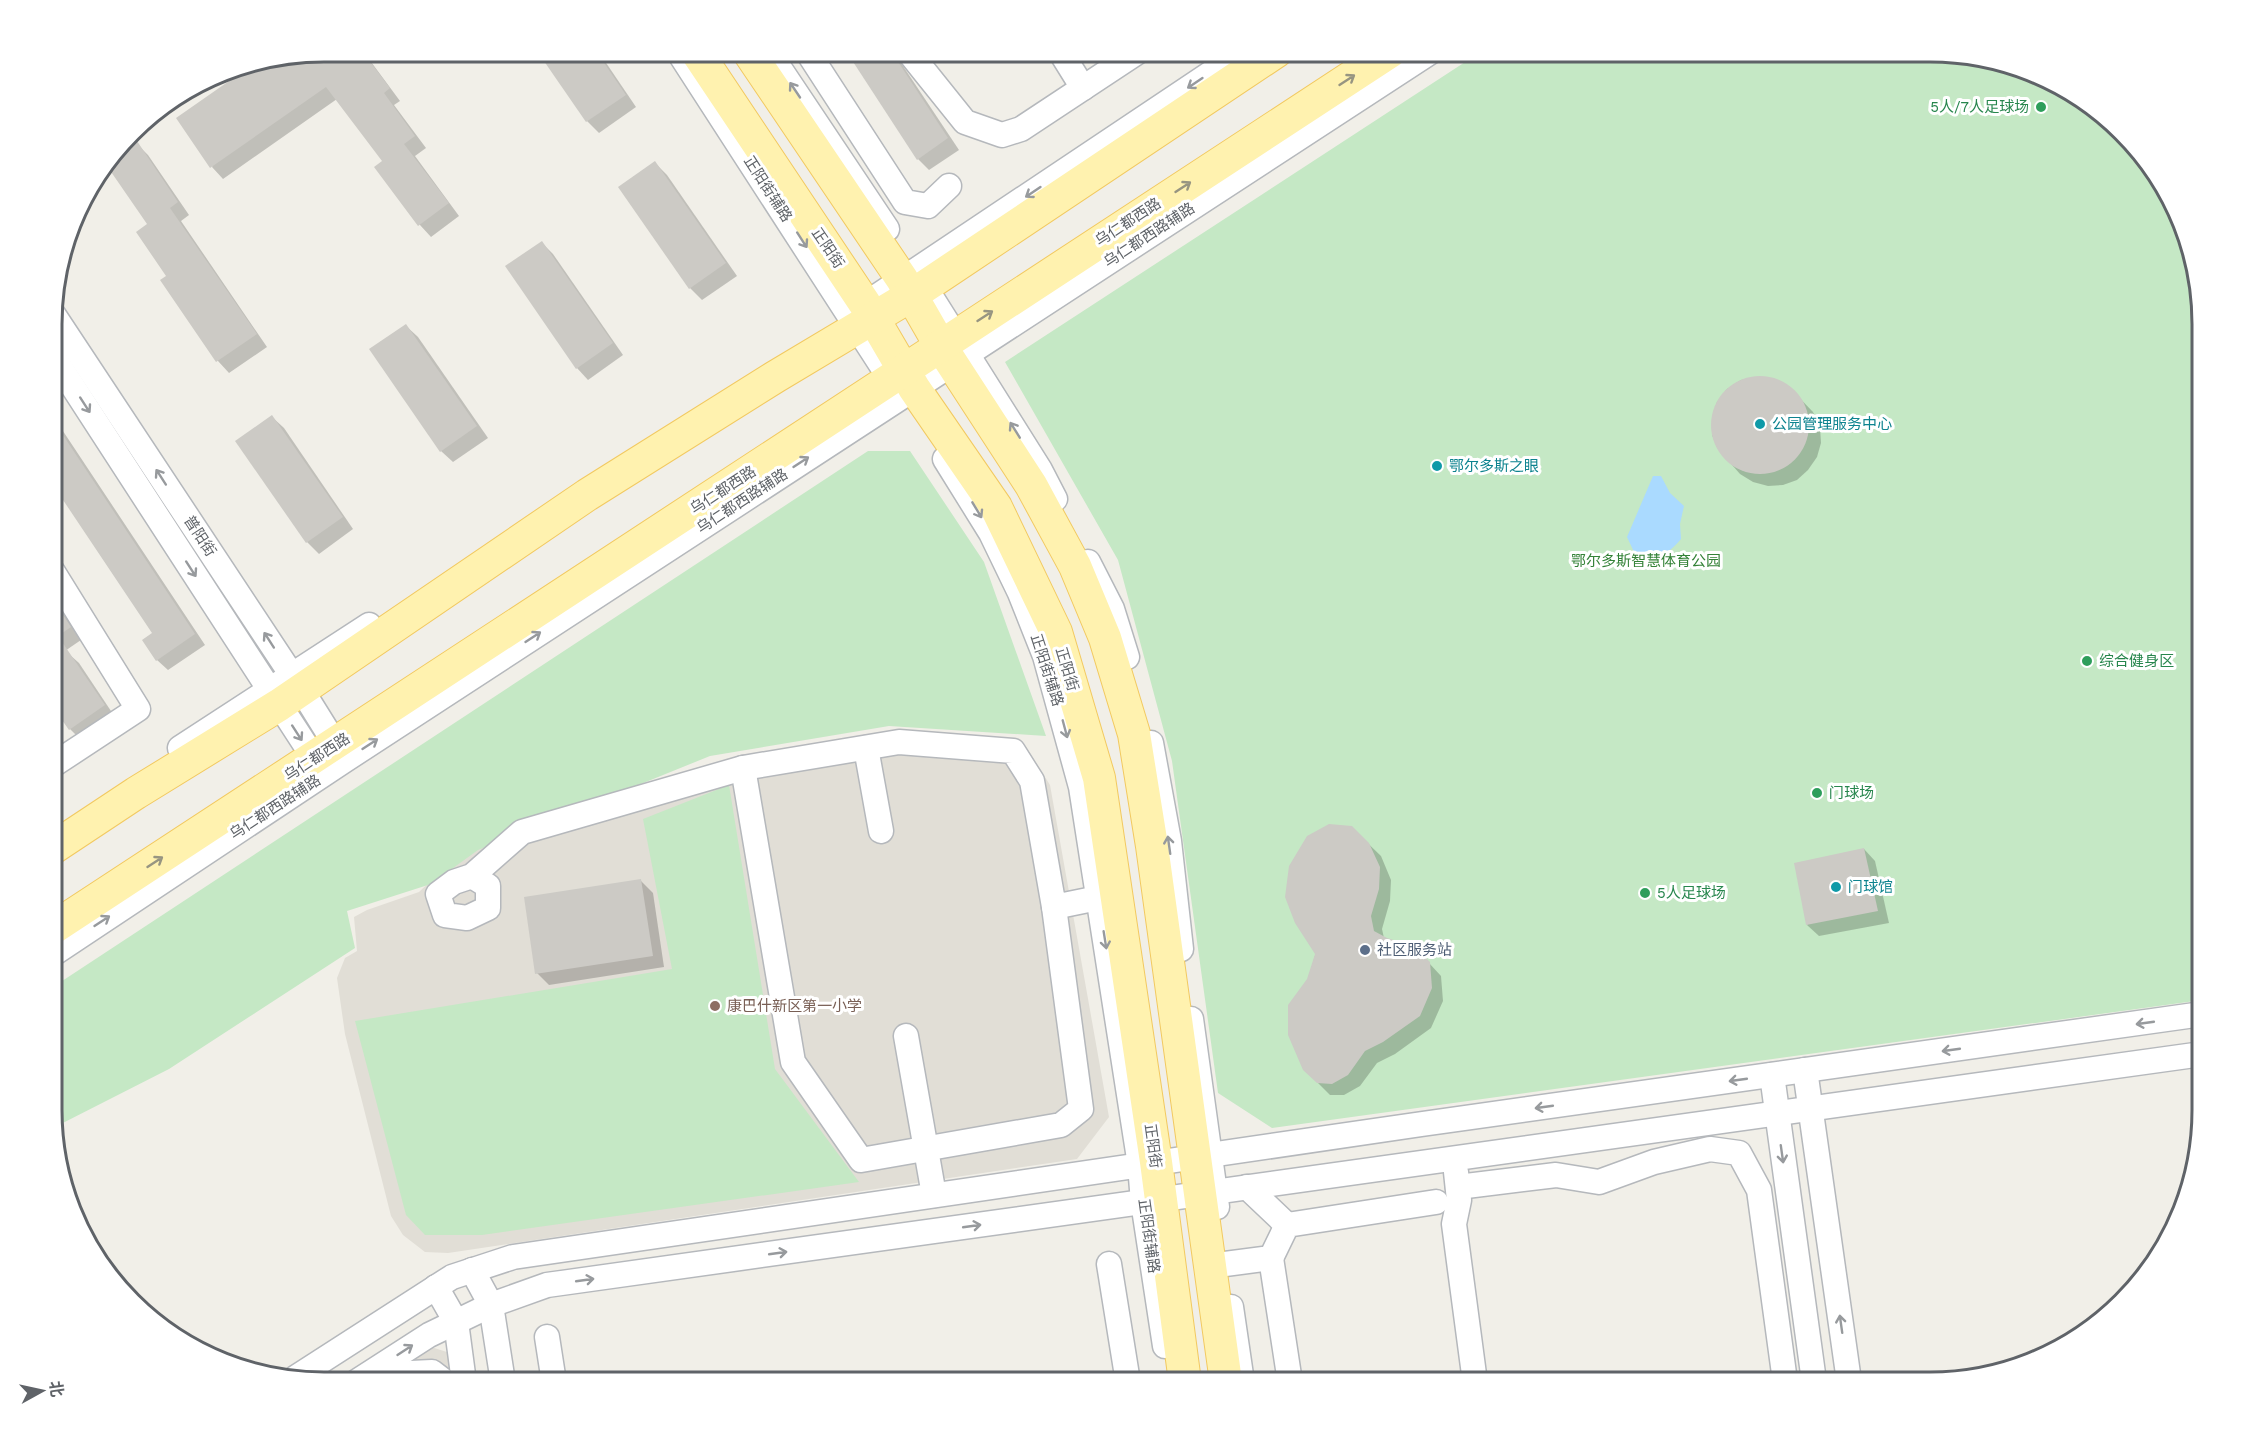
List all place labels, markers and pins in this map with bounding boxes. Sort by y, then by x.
place label: 5人/7人足球场 [1930,98,2029,116]
marker: 5人/7人足球场 [2034,100,2048,114]
place label: 公园管理服务中心 [1772,415,1892,433]
marker: 公园管理服务中心 [1753,417,1767,431]
place label: 鄂尔多斯之眼 [1449,457,1539,475]
marker: 鄂尔多斯之眼 [1430,459,1444,473]
place label: 综合健身区 [2099,652,2174,670]
marker: 综合健身区 [2080,654,2094,668]
place label: 门球场 [1829,784,1874,802]
marker: 门球场 [1810,786,1824,800]
place label: 门球馆 [1848,878,1893,896]
marker: 门球馆 [1829,880,1843,894]
place label: 5人足球场 [1657,884,1726,902]
marker: 5人足球场 [1638,886,1652,900]
place label: 社区服务站 [1377,941,1452,959]
marker: 社区服务站 [1358,943,1372,957]
place label: 康巴什新区第一小学 [727,997,862,1015]
marker: 康巴什新区第一小学 [708,999,722,1013]

